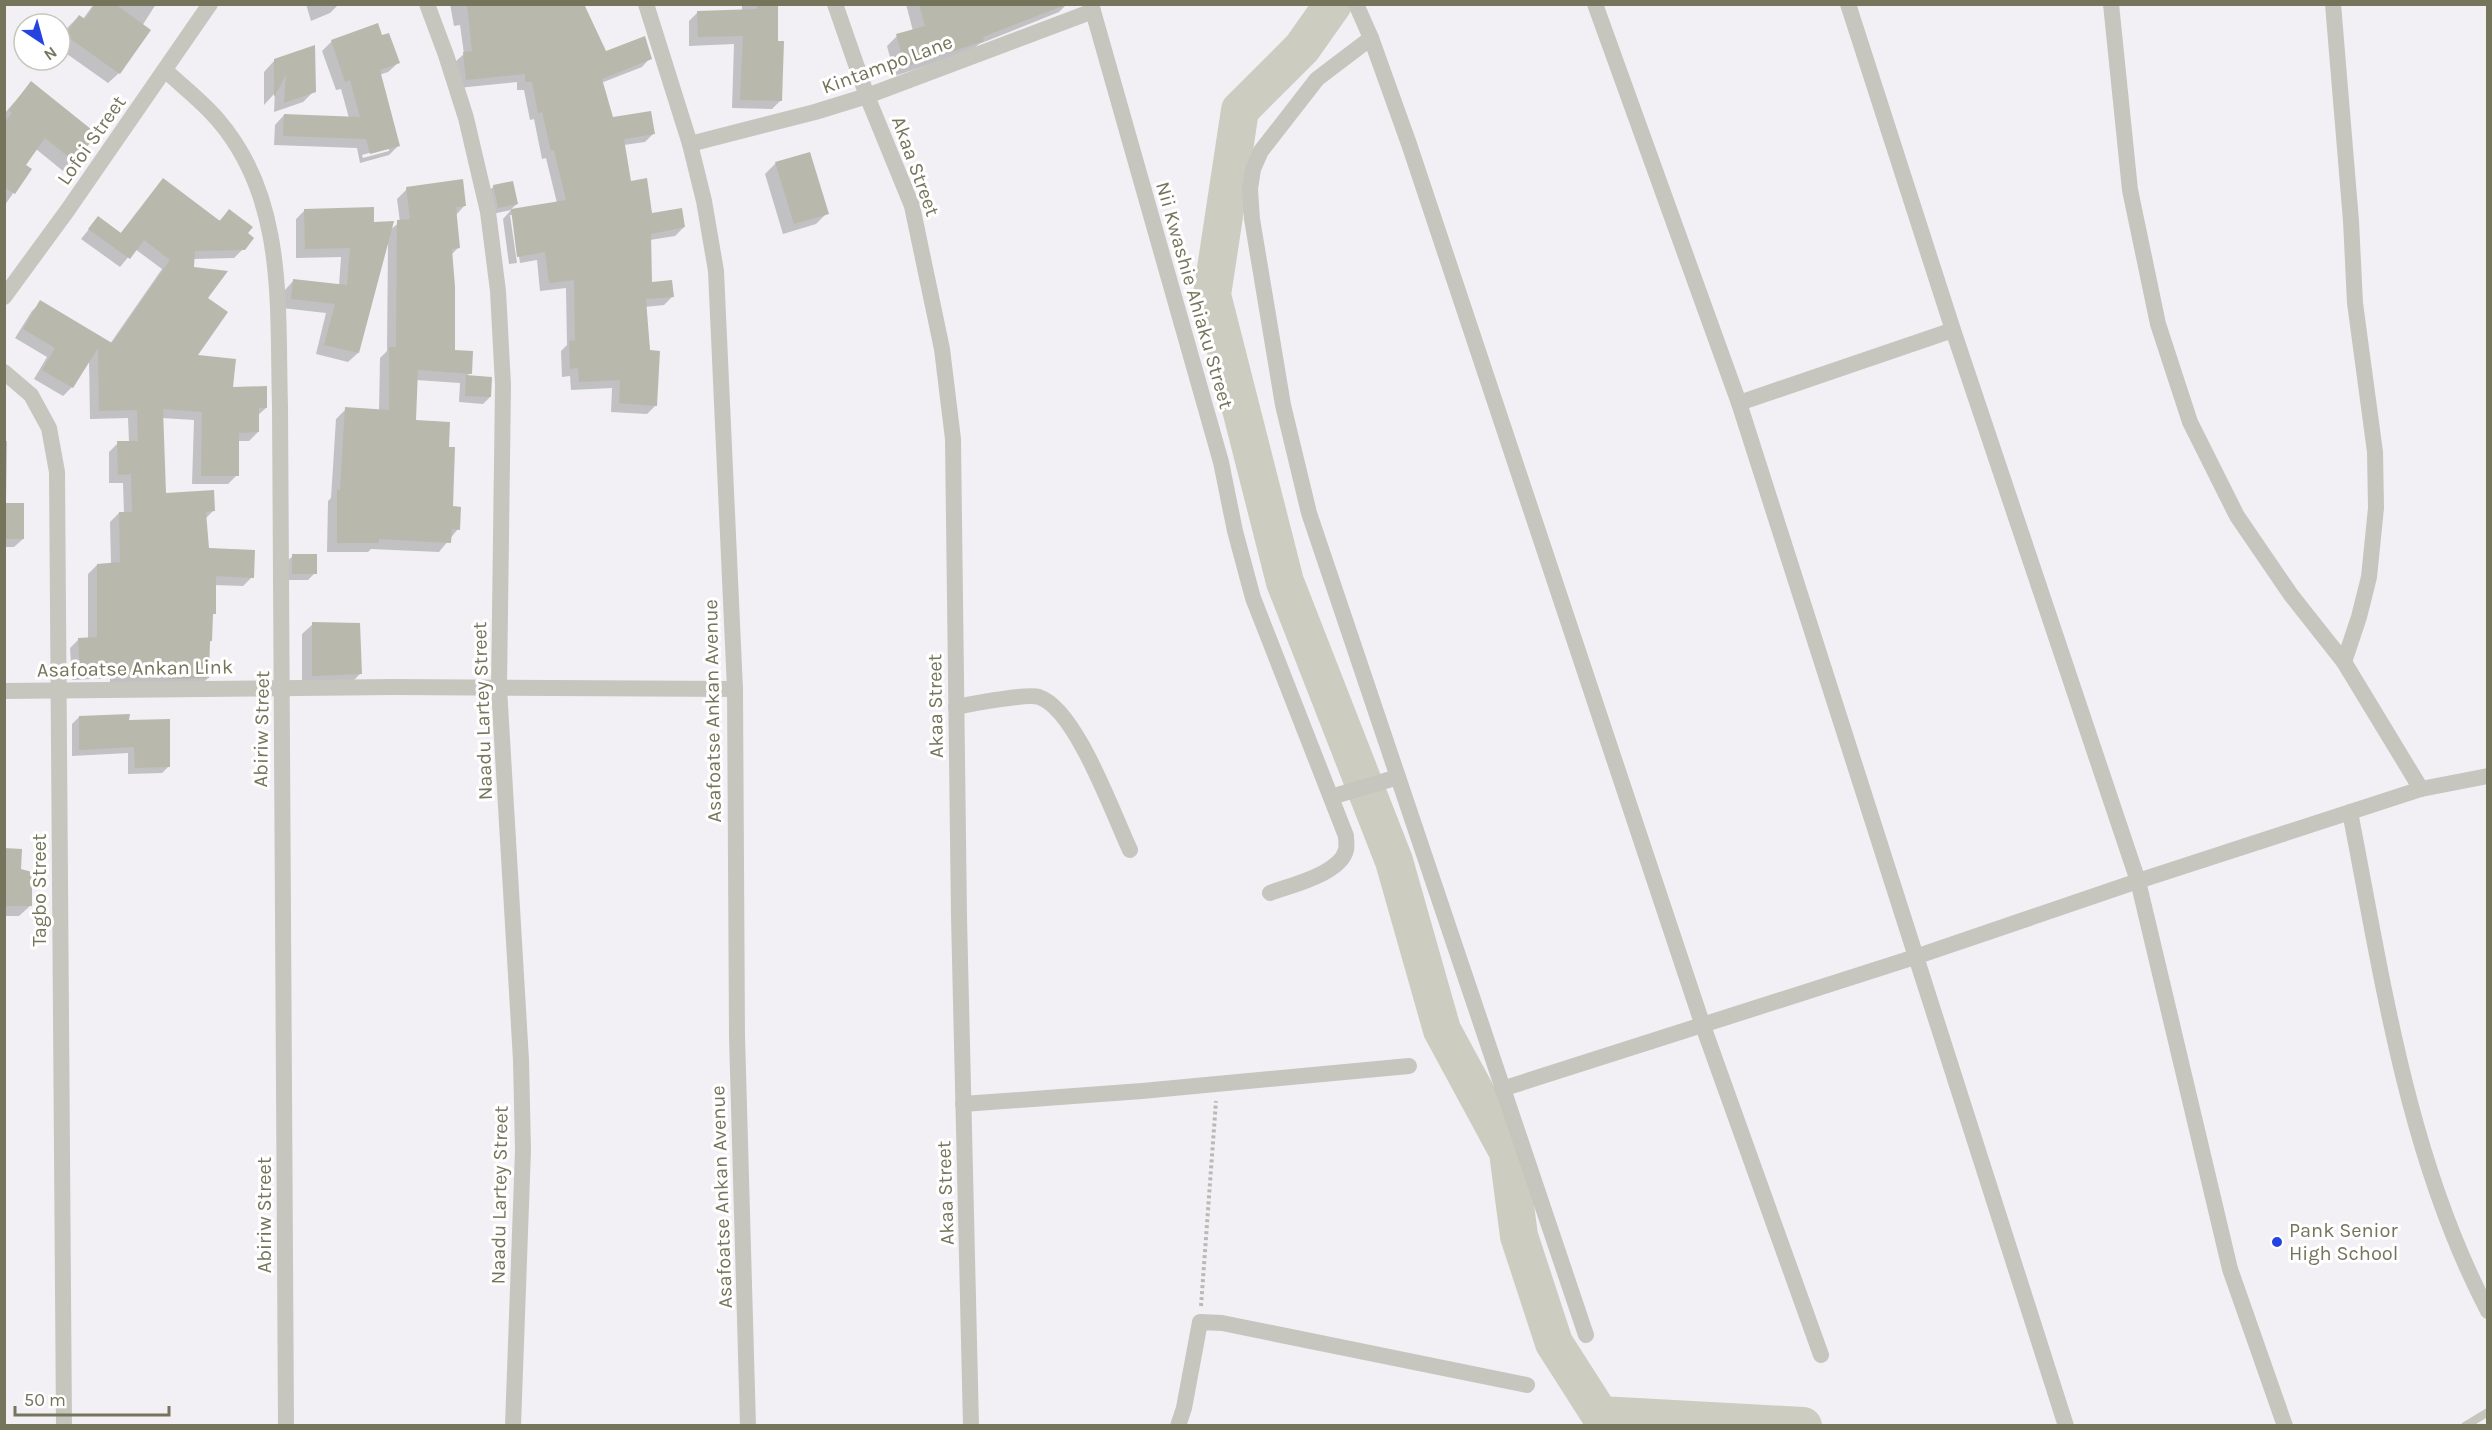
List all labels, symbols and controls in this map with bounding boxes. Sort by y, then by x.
north arrow [12,12,72,72]
street label: Kintampo Lane [819,30,956,99]
text: N [40,43,61,65]
street label: Lofoi Street [52,91,131,189]
street label: Akaa Street [887,113,944,220]
street label: Nii Kwashie Ahiaku Street [1151,179,1238,412]
street label: Asafoatse Ankan Avenue [699,599,726,823]
street label: Naadu Lartey Street [468,621,497,801]
street label: Akaa Street [923,653,948,758]
street label: Asafoatse Ankan Link [37,655,233,682]
street label: Abiriw Street [249,670,274,788]
street label: Tagbo Street [28,833,51,947]
street label: Asafoatse Ankan Avenue [706,1085,737,1309]
street label: Naadu Lartey Street [486,1105,513,1285]
street label: Akaa Street [932,1140,959,1246]
street label: Abiriw Street [253,1156,276,1273]
place label: Pank Senior High School [2289,1219,2398,1265]
marker: Pank Senior High School [2270,1235,2284,1249]
scale bar [15,1379,170,1417]
text: 50 m [24,1389,66,1411]

